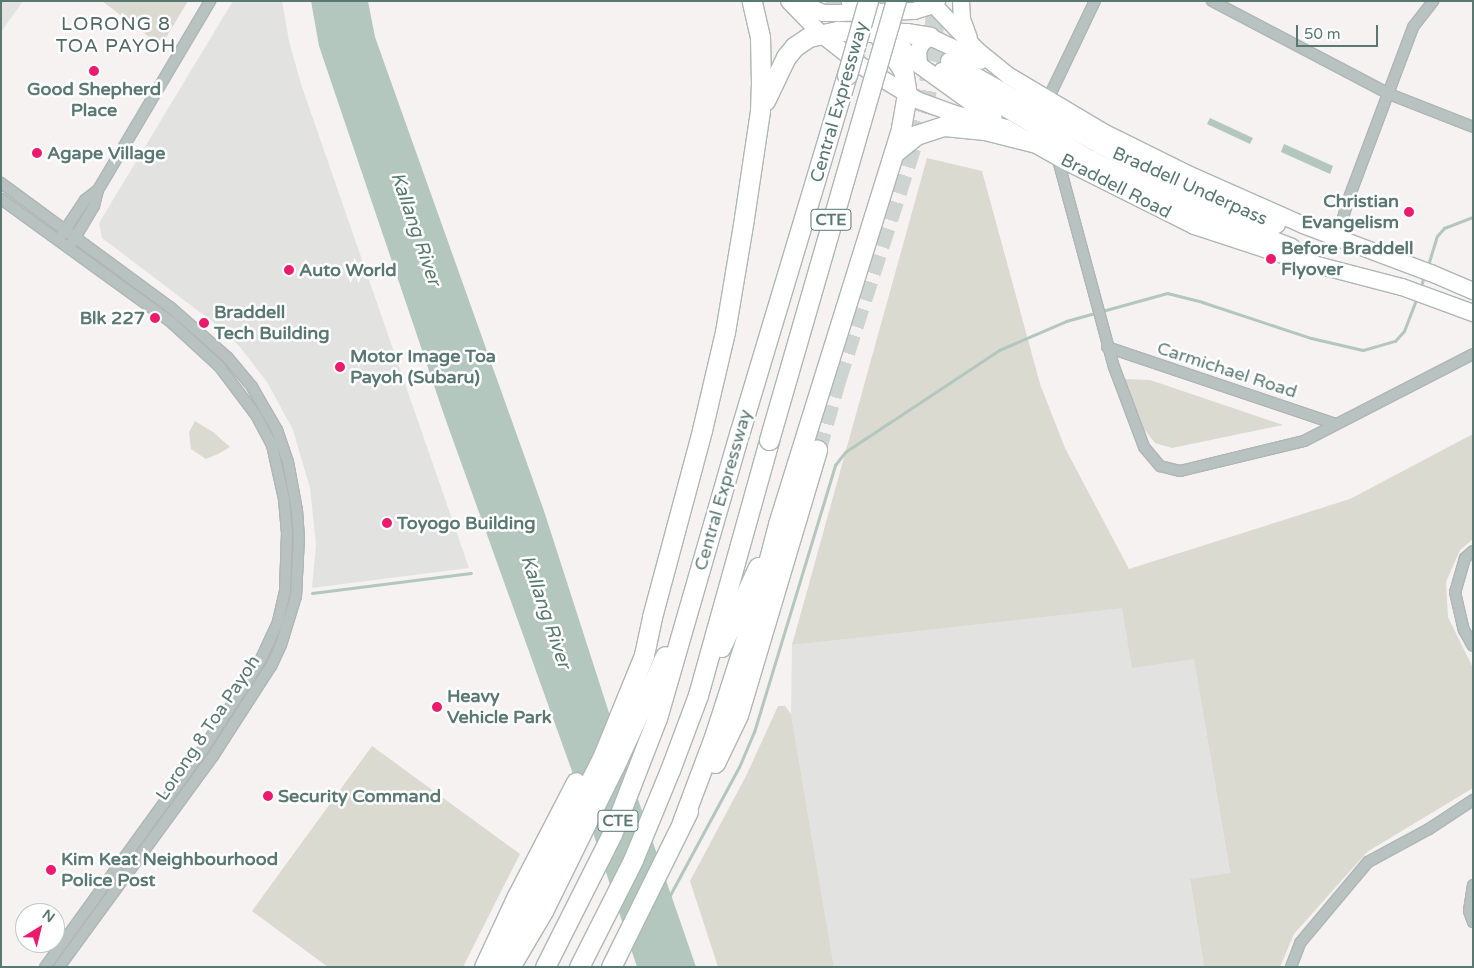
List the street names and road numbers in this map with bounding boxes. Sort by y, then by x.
street label: Central Expressway [806,19,872,185]
street label: Braddell Underpass [1109,142,1271,230]
street label: Braddell Road [1057,149,1175,223]
road number: CTE [810,206,852,234]
street label: Carmichael Road [1154,337,1300,403]
street label: Central Expressway [690,407,756,573]
street label: Lorong 8 Toa Payoh [151,651,265,805]
road number: CTE [597,808,639,834]

